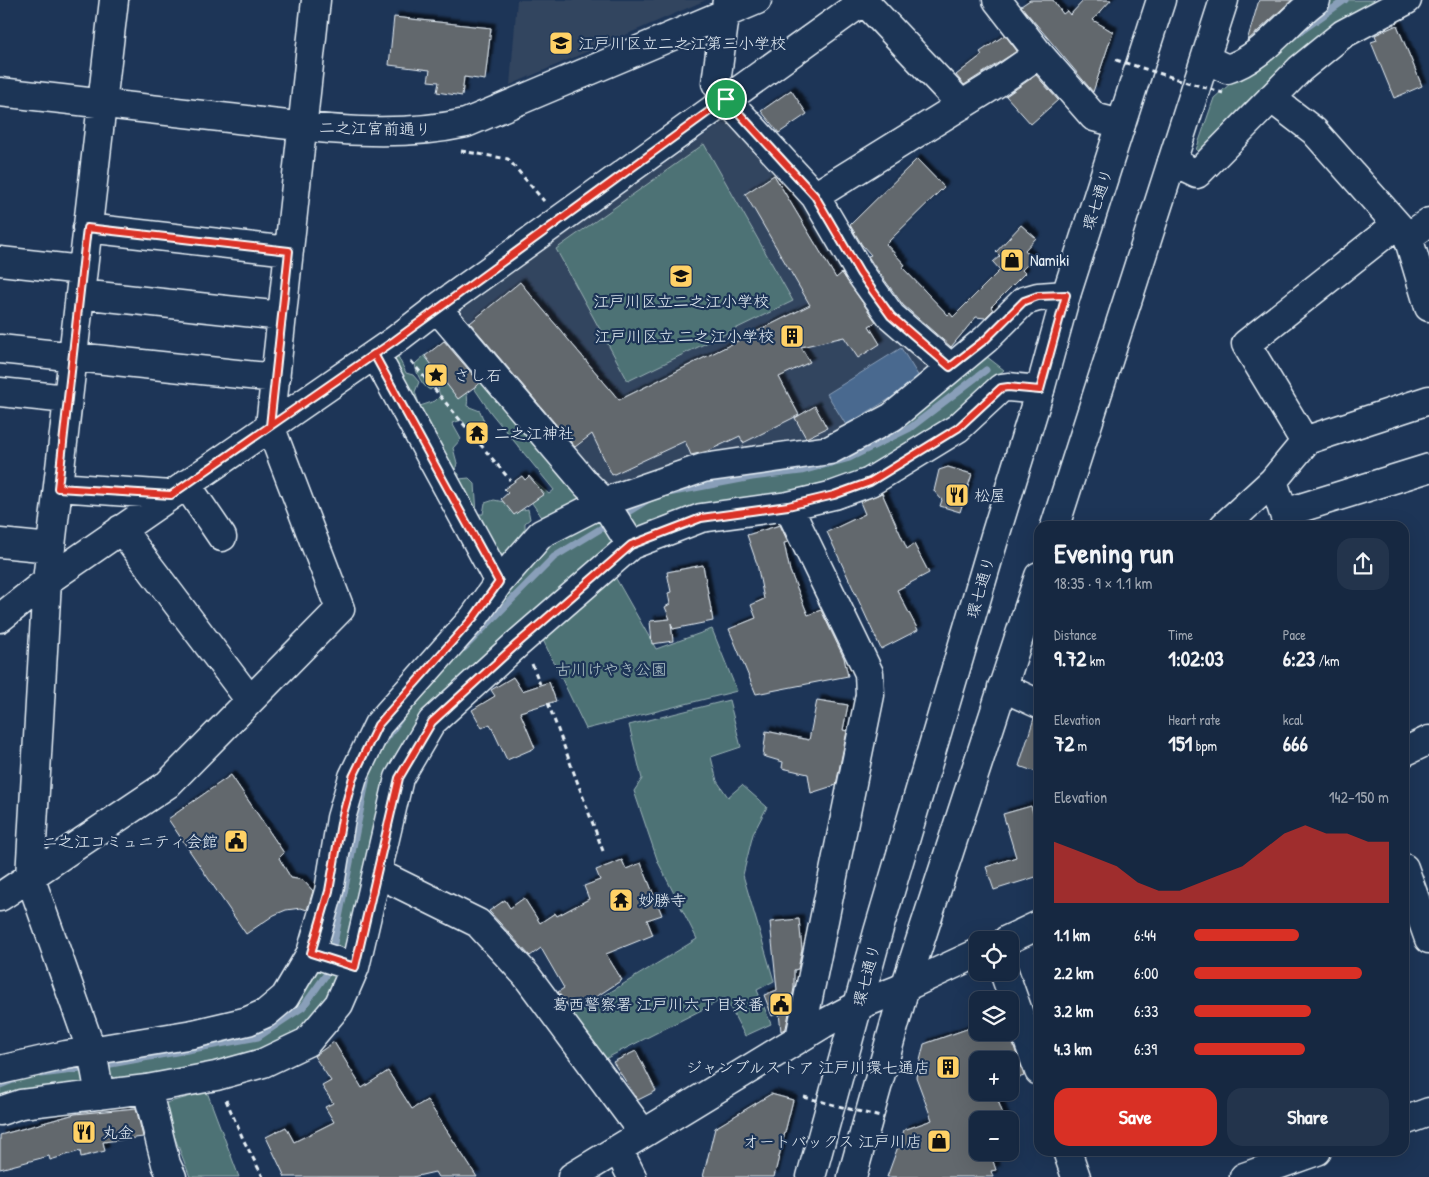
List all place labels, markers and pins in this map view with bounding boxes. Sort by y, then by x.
school or university icon: 江戸川区立二之江第三小学校 [548,30,574,56]
place label: 江戸川区立二之江第三小学校 [578,32,786,54]
pin [705,78,747,120]
shop icon: Namiki [999,247,1025,273]
place label: Namiki [1030,249,1069,271]
school or university icon: 江戸川区立二之江小学校 [668,263,694,289]
place label: 江戸川区立二之江小学校 [593,290,769,312]
building icon: 江戸川区立 二之江小学校 [779,323,805,349]
place label: 江戸川区立 二之江小学校 [594,325,774,347]
place icon: さし石 [423,362,449,388]
place label: さし石 [454,364,502,386]
temple icon: 二之江神社 [464,420,490,446]
place label: 二之江神社 [494,422,574,444]
restaurant icon: 松屋 [944,482,970,508]
place label: 松屋 [974,484,1006,506]
public building icon: ニ之江コミュニティ会館 [223,828,249,854]
place label: ニ之江コミュニティ会館 [42,830,218,852]
temple icon: 妙勝寺 [608,887,634,913]
place label: 妙勝寺 [638,889,686,911]
public building icon: 葛西警察署 江戸川六丁目交番 [768,991,794,1017]
place label: 葛西警察署 江戸川六丁目交番 [552,993,764,1015]
building icon: ジャンブルストア 江戸川環七通店 [935,1054,961,1080]
place label: ジャンブルストア 江戸川環七通店 [686,1056,930,1078]
restaurant icon: 丸金 [71,1119,97,1145]
place label: 丸金 [102,1121,134,1143]
shop icon: オートバックス 江戸川店 [926,1128,952,1154]
place label: オートバックス 江戸川店 [743,1130,922,1152]

